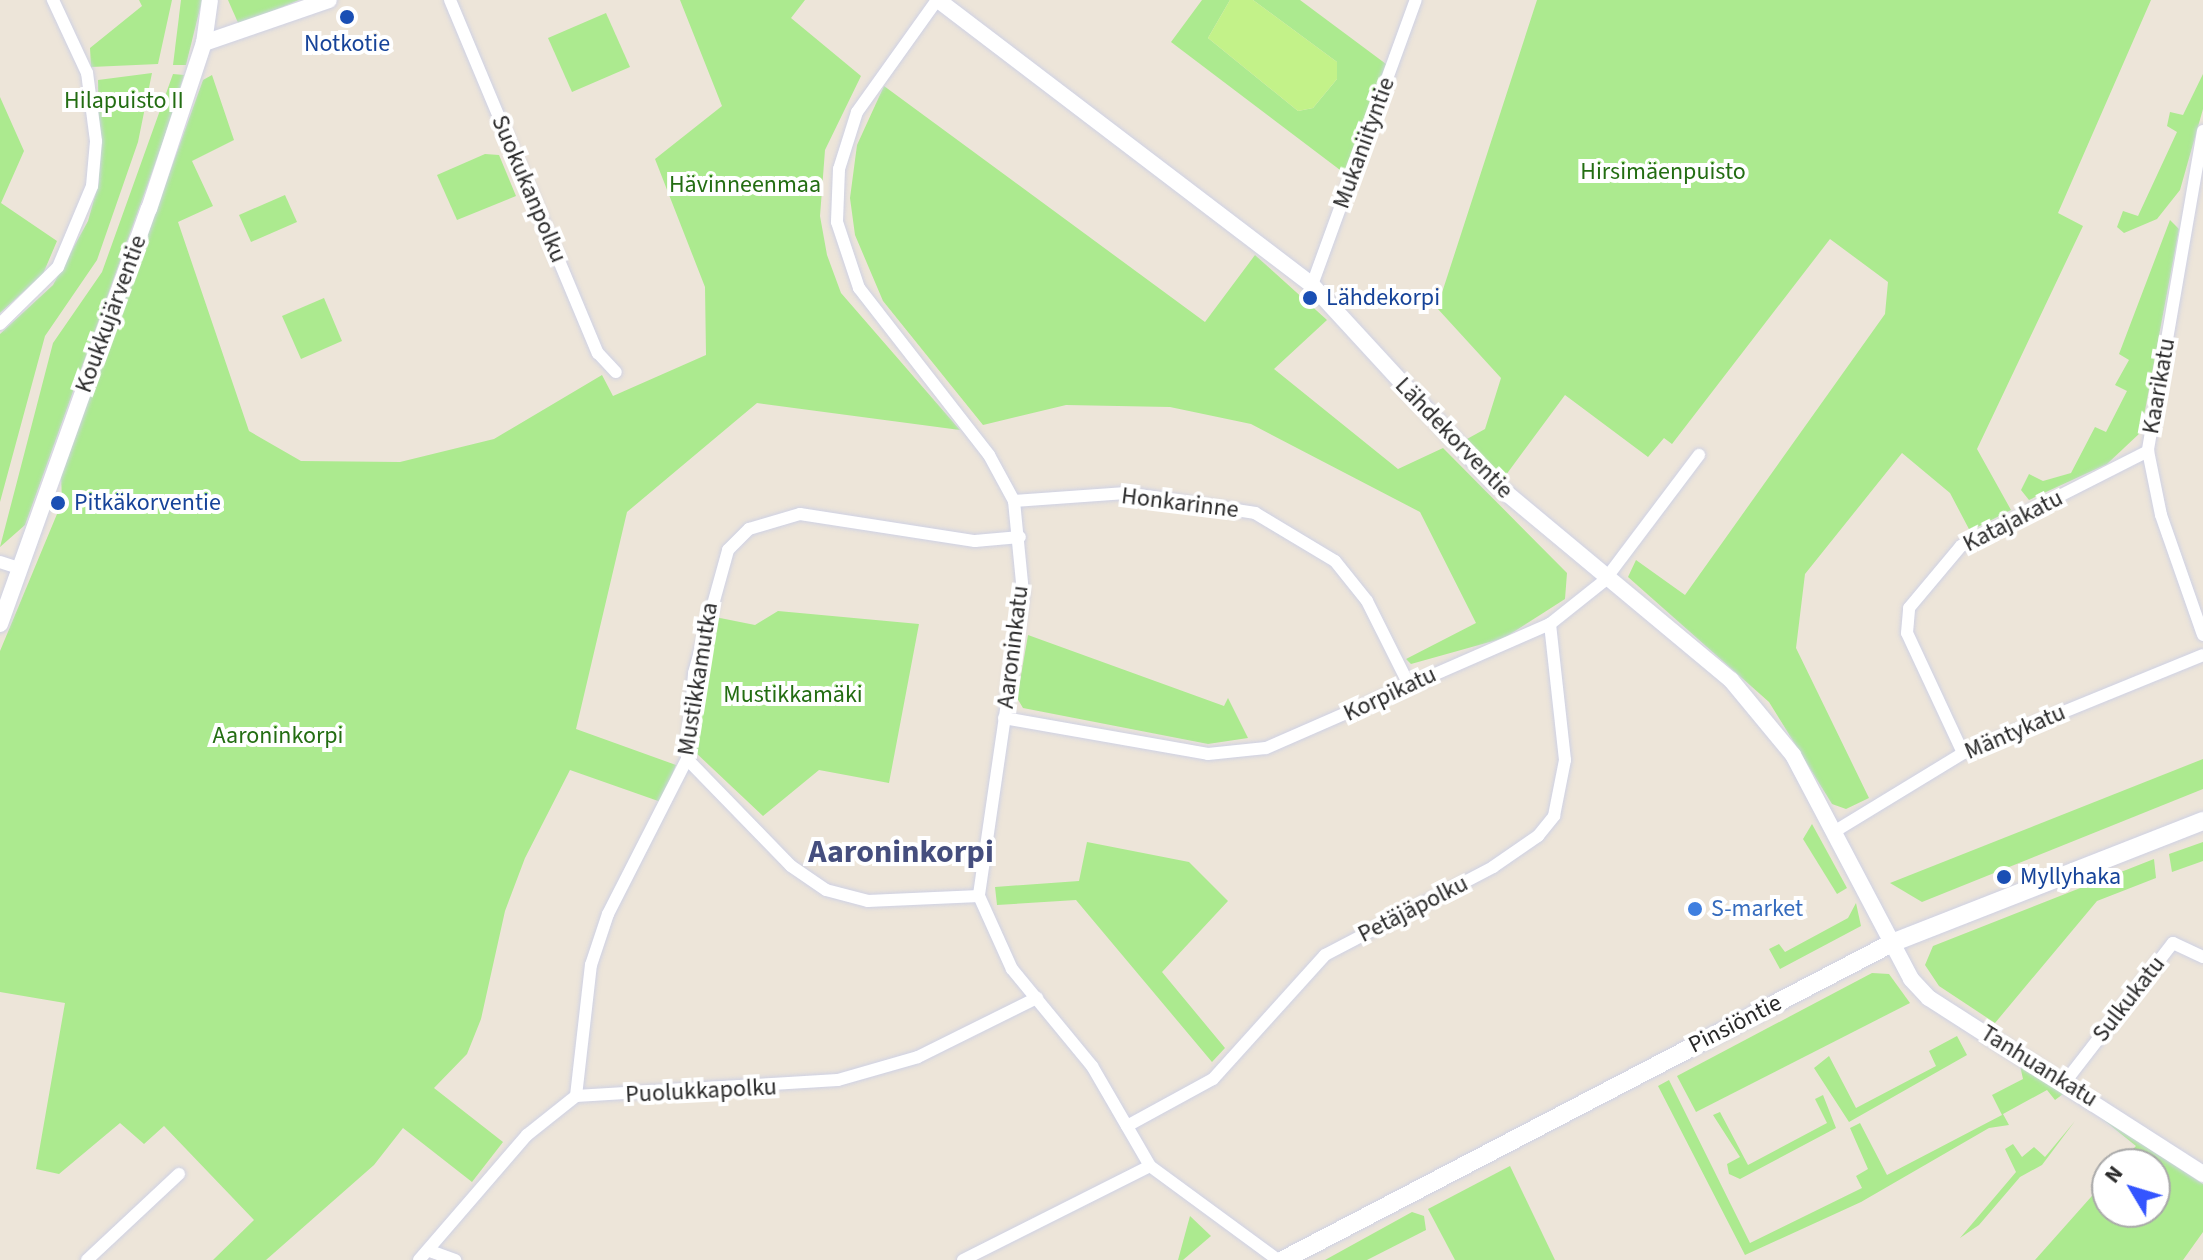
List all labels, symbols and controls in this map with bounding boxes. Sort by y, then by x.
marker: Notkotie [338,8,356,26]
place label: Notkotie [304,30,390,58]
street label: Mukaniityntie [1327,73,1401,213]
park label: Hilapuisto II [64,87,184,115]
street label: Suokukanpolku [485,111,573,267]
park label: Hirsimäenpuisto [1580,158,1746,186]
park label: Hävinneenmaa [669,171,821,199]
street label: Koukkujärventie [69,231,153,397]
place label: Lähdekorpi [1326,284,1440,312]
marker: Lähdekorpi [1301,289,1319,307]
street label: Kaarikatu [2136,336,2182,436]
street label: Lähdekorventie [1389,371,1519,505]
street label: Honkarinne [1120,482,1240,524]
street label: Katajakatu [1958,484,2068,558]
place label: Pitkäkorventie [74,489,221,517]
marker: Pitkäkorventie [49,494,67,512]
street label: Aaroninkatu [991,584,1035,710]
street label: Mustikkamutka [672,600,724,758]
street label: Korpikatu [1339,660,1441,728]
park label: Mustikkamäki [723,681,863,709]
street label: Mäntykatu [1960,698,2070,766]
park label: Aaroninkorpi [213,722,343,750]
district label: Aaroninkorpi [808,833,994,871]
place label: Myllyhaka [2020,863,2121,891]
marker: Myllyhaka [1995,868,2013,886]
street label: Petäjäpolku [1353,869,1473,949]
place label: S-market [1711,895,1803,923]
marker: S-market [1686,900,1704,918]
street label: Sulkukatu [2087,950,2171,1048]
street label: Pinsiöntie [1684,988,1786,1060]
street label: Tanhuankatu [1975,1019,2103,1113]
street label: Puolukkapolku [625,1073,777,1109]
north arrow [2091,1148,2171,1228]
text: N [2097,1159,2131,1190]

